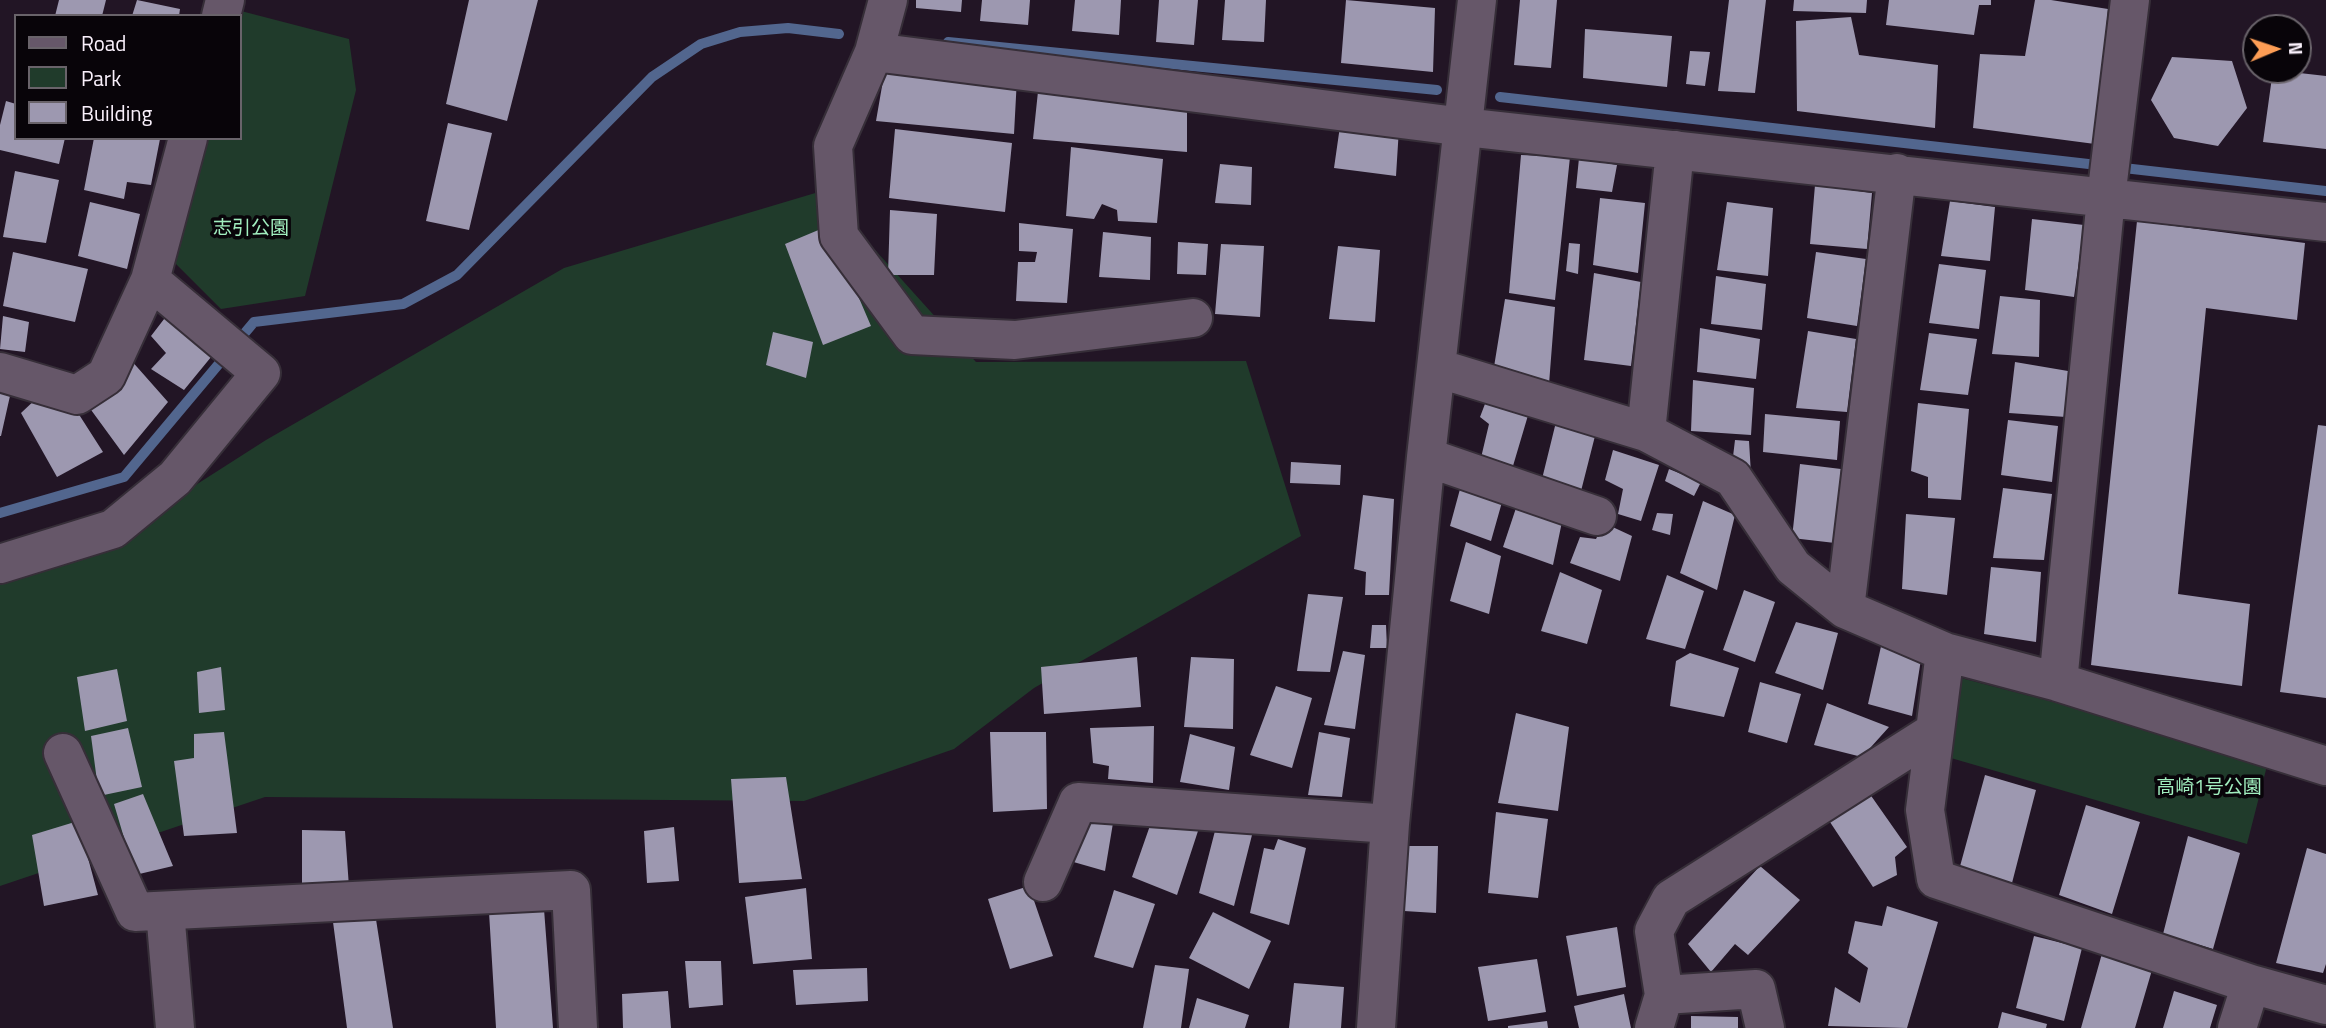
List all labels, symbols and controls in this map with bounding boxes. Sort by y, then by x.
legend [14,14,242,140]
north arrow [2242,14,2312,84]
text: Road [81,27,126,59]
text: N [2282,41,2311,55]
text: Park [81,62,121,94]
text: Building [81,97,152,129]
park label: 志引公園 [213,218,289,240]
park label: 高崎1号公園 [2156,777,2262,799]

